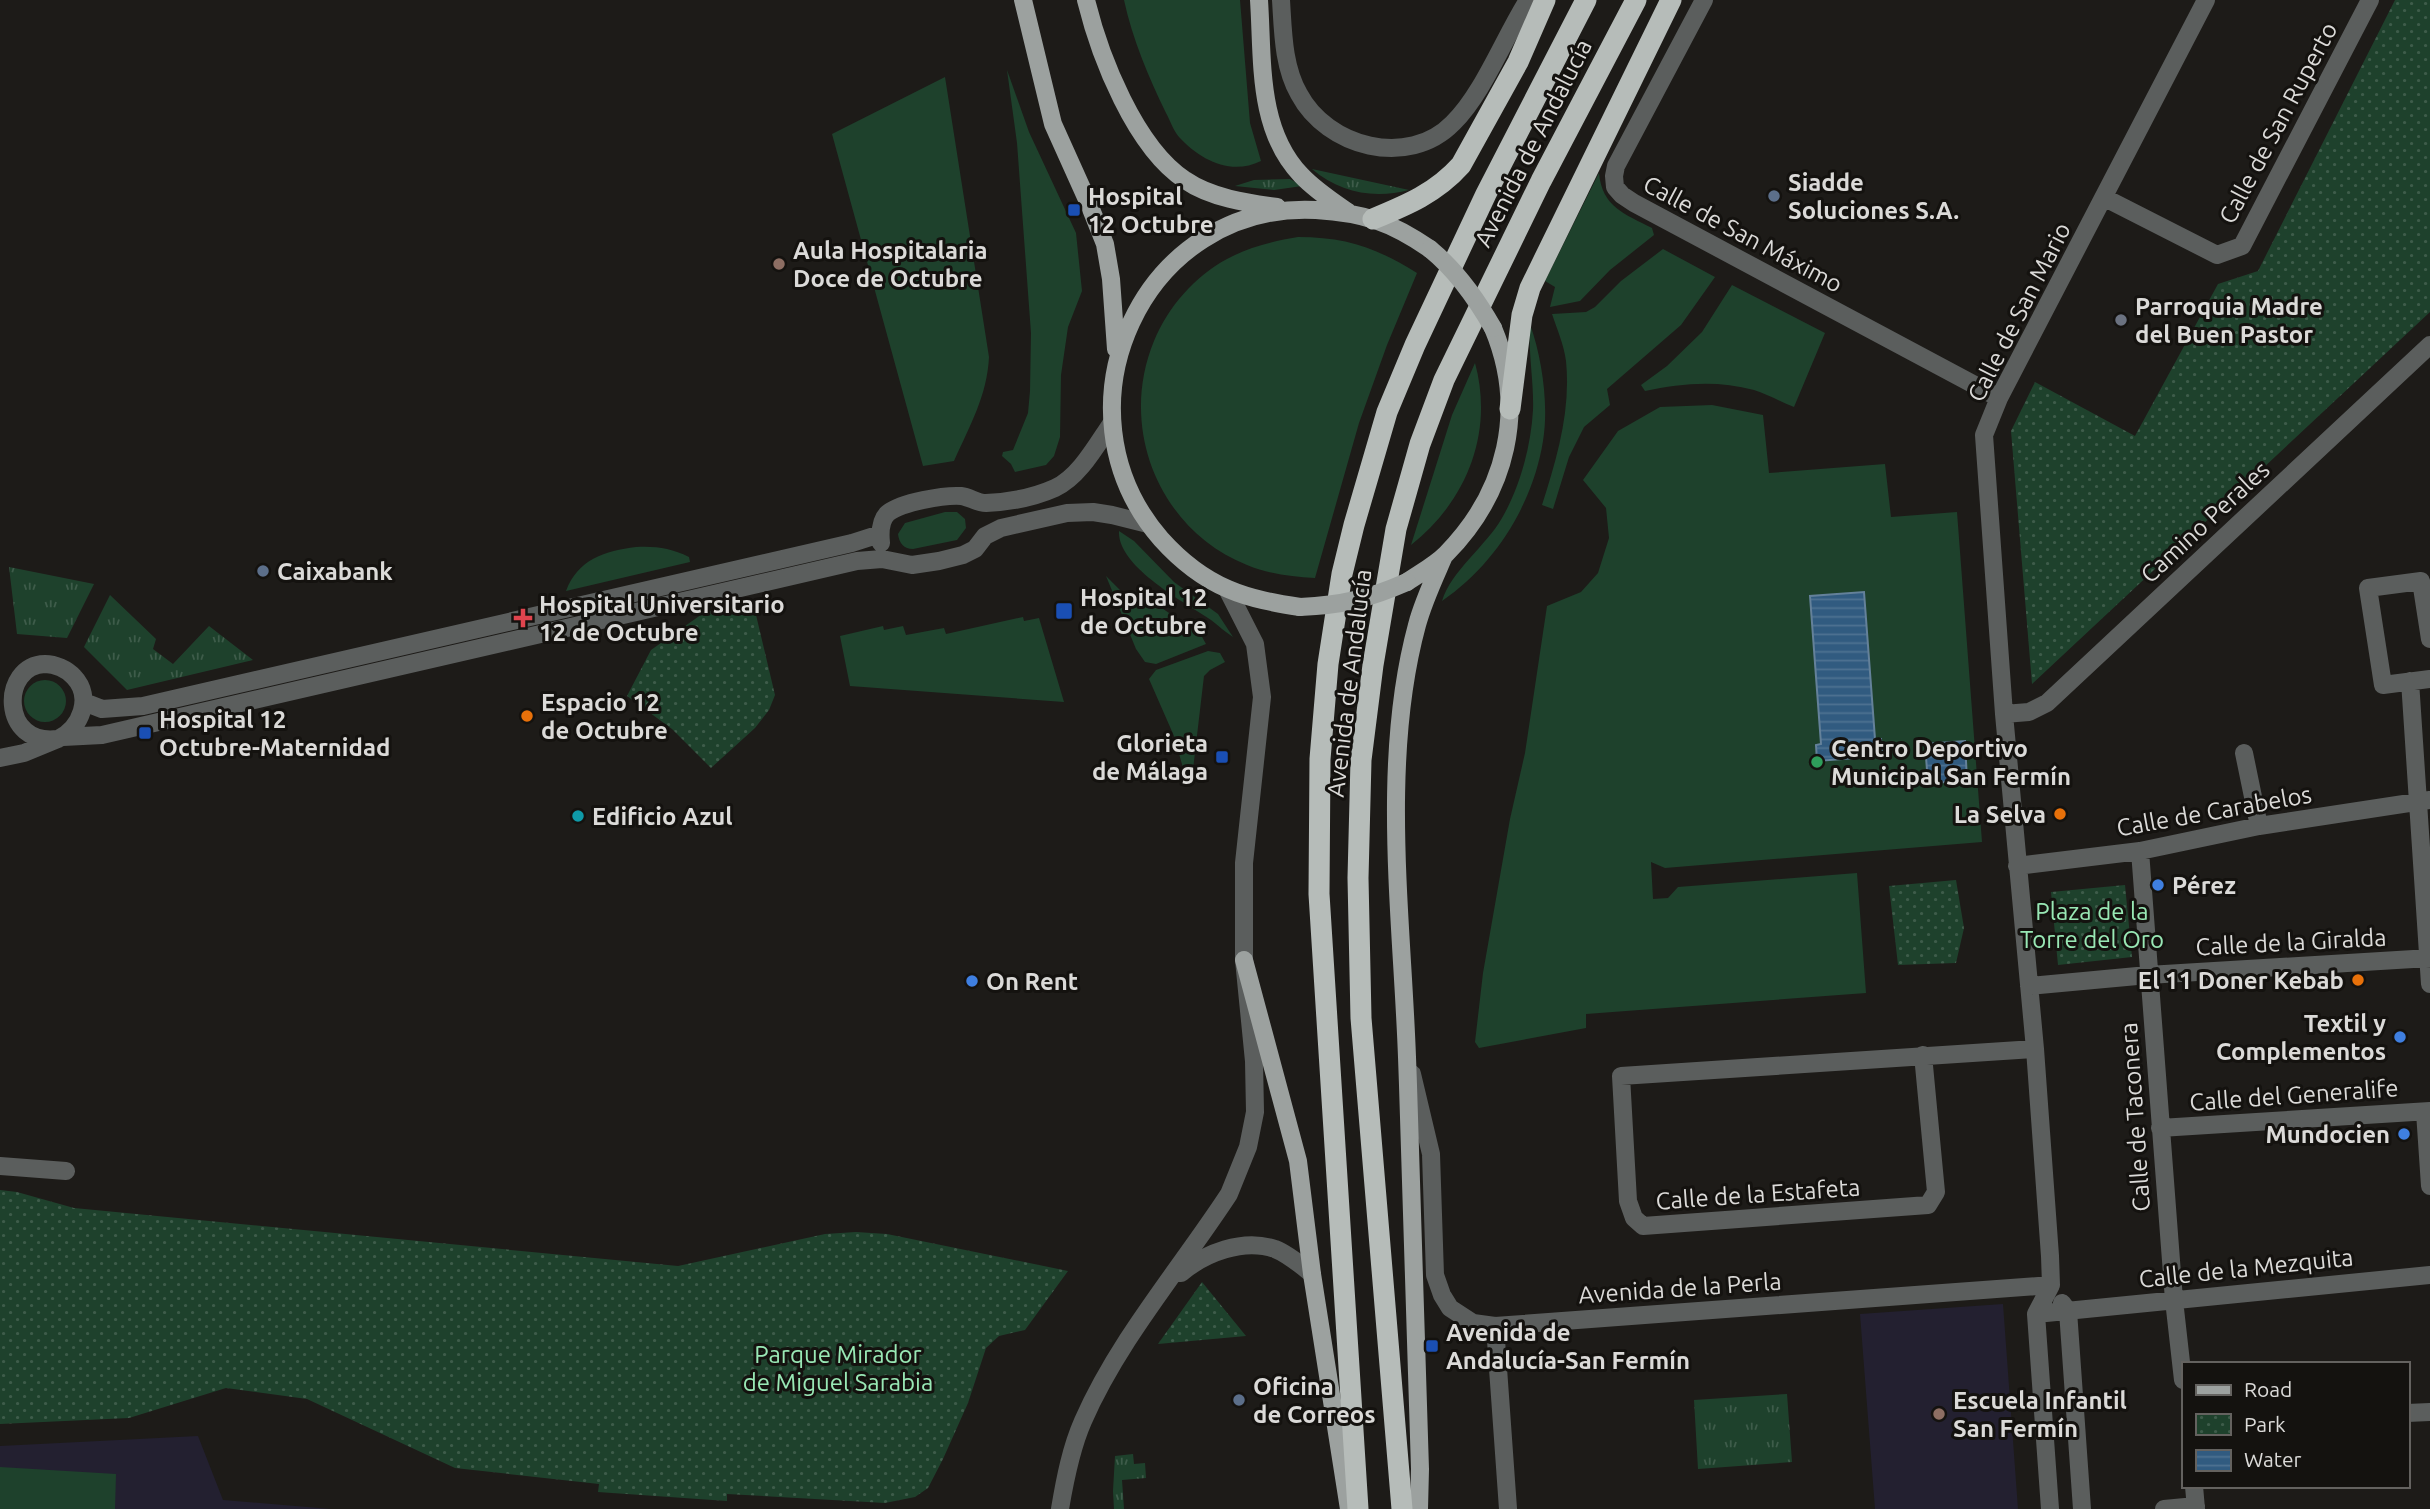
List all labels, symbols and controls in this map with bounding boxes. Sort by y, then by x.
street label: Calle de San Ruperto [2214,18,2342,228]
street label: Avenida de Andalucía [1469,35,1597,251]
place label: Siadde Soluciones S.A. [1788,169,1959,224]
street label: Calle de San Máximo [1639,170,1847,298]
place label: Hospital 12 Octubre [1088,183,1214,238]
marker: Siadde Soluciones S.A. [1766,188,1782,204]
marker: Hospital 12 Octubre [1066,202,1082,218]
street label: Calle de San Mario [1962,218,2076,406]
place label: Aula Hospitalaria Doce de Octubre [793,237,988,292]
marker: Aula Hospitalaria Doce de Octubre [771,256,787,272]
place label: Parroquia Madre del Buen Pastor [2135,293,2323,348]
marker: Parroquia Madre del Buen Pastor [2113,312,2129,328]
street label: Camino Perales [2135,456,2275,588]
place label: Caixabank [277,558,393,585]
marker: Caixabank [255,563,271,579]
street label: Avenida de Andalucía [1322,568,1376,798]
place label: Hospital 12 de Octubre [1080,584,1207,639]
place label: Hospital Universitario 12 de Octubre [539,591,785,646]
marker: Hospital 12 de Octubre [1054,601,1074,621]
marker: Hospital Universitario 12 de Octubre [513,608,533,628]
place label: Espacio 12 de Octubre [541,689,668,744]
place label: Hospital 12 Octubre-Maternidad [159,706,390,761]
marker: Espacio 12 de Octubre [519,708,535,724]
marker: Hospital 12 Octubre-Maternidad [137,725,153,741]
place label: Glorieta de Málaga [1092,730,1208,785]
place label: Centro Deportivo Municipal San Fermín [1831,735,2071,790]
marker: Glorieta de Málaga [1214,749,1230,765]
marker: Centro Deportivo Municipal San Fermín [1809,754,1825,770]
street label: Calle de Carabelos [2114,781,2314,841]
place label: La Selva [1954,801,2046,828]
place label: Edificio Azul [592,803,732,830]
marker: La Selva [2052,806,2068,822]
marker: Edificio Azul [570,808,586,824]
place label: Pérez [2172,872,2236,899]
marker: Pérez [2150,877,2166,893]
park label: Plaza de la Torre del Oro [2020,898,2164,953]
street label: Calle de la Giralda [2195,924,2387,960]
place label: El 11 Doner Kebab [2138,967,2344,994]
place label: On Rent [986,968,1078,995]
marker: El 11 Doner Kebab [2350,972,2366,988]
marker: On Rent [964,973,980,989]
place label: Textil y Complementos [2216,1010,2386,1065]
street label: Calle de Taconera [2115,1022,2155,1212]
marker: Textil y Complementos [2392,1029,2408,1045]
street label: Calle del Generalife [2189,1074,2399,1116]
place label: Mundocien [2265,1121,2390,1148]
marker: Mundocien [2396,1126,2412,1142]
street label: Calle de la Estafeta [1655,1173,1861,1215]
street label: Calle de la Mezquita [2137,1243,2355,1293]
street label: Avenida de la Perla [1578,1267,1782,1309]
place label: Avenida de Andalucía-San Fermín [1446,1319,1690,1374]
marker: Avenida de Andalucía-San Fermín [1424,1338,1440,1354]
park label: Parque Mirador de Miguel Sarabia [743,1341,933,1396]
legend [2182,1362,2409,1488]
place label: Oficina de Correos [1253,1373,1376,1428]
text: Road [2244,1377,2292,1401]
place label: Escuela Infantil San Fermín [1953,1387,2127,1442]
marker: Oficina de Correos [1231,1392,1247,1408]
marker: Escuela Infantil San Fermín [1931,1406,1947,1422]
text: Park [2244,1412,2286,1436]
text: Water [2244,1447,2302,1471]

